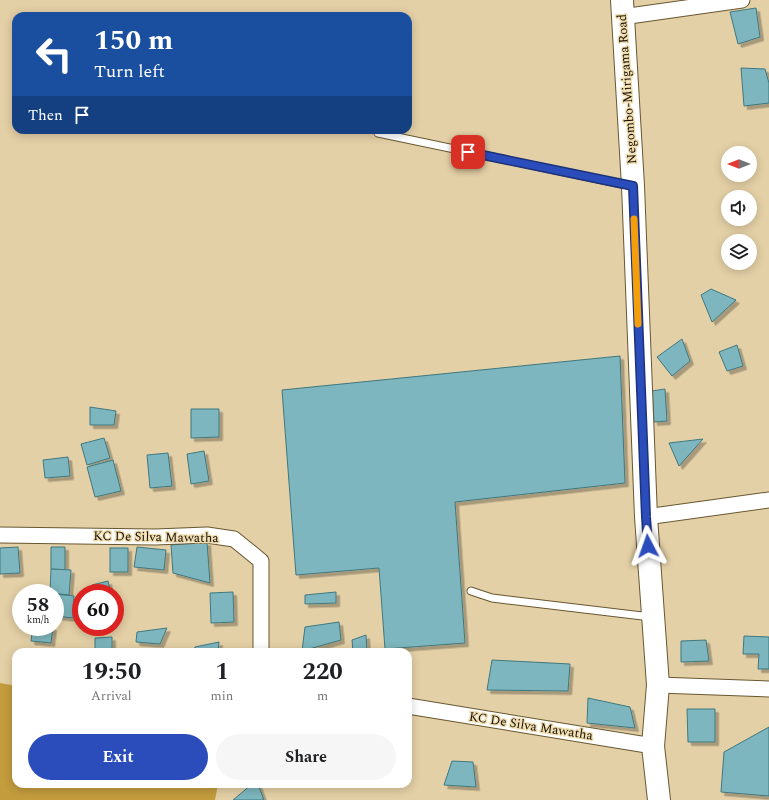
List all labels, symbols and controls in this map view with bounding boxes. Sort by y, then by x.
street label: Negombo-Mirigama Road [612,13,642,165]
text: 150 m [94,19,173,62]
icon: left [28,28,80,80]
text: Turn left [94,58,165,85]
text: Then [28,104,63,127]
icon: arrive [71,104,93,126]
pin [451,135,485,169]
icon: arrive [457,141,479,163]
north arrow [721,146,757,182]
map controls [721,146,757,270]
button: sound [721,190,757,226]
button: layers [721,234,757,270]
position arrow [627,525,669,567]
street label: KC De Silva Mawatha [93,526,219,548]
speed limit sign: 60 [72,584,124,636]
text: 58 [27,590,49,620]
text: km/h [27,612,49,628]
text: 19:50 [81,654,141,690]
text: 1 [215,654,229,690]
text: 220 [302,654,343,690]
text: Arrival [91,686,132,706]
text: min [211,686,233,706]
text: m [317,686,328,706]
street label: KC De Silva Mawatha [468,706,595,746]
button: Exit [28,734,208,780]
button: Share [216,734,396,780]

